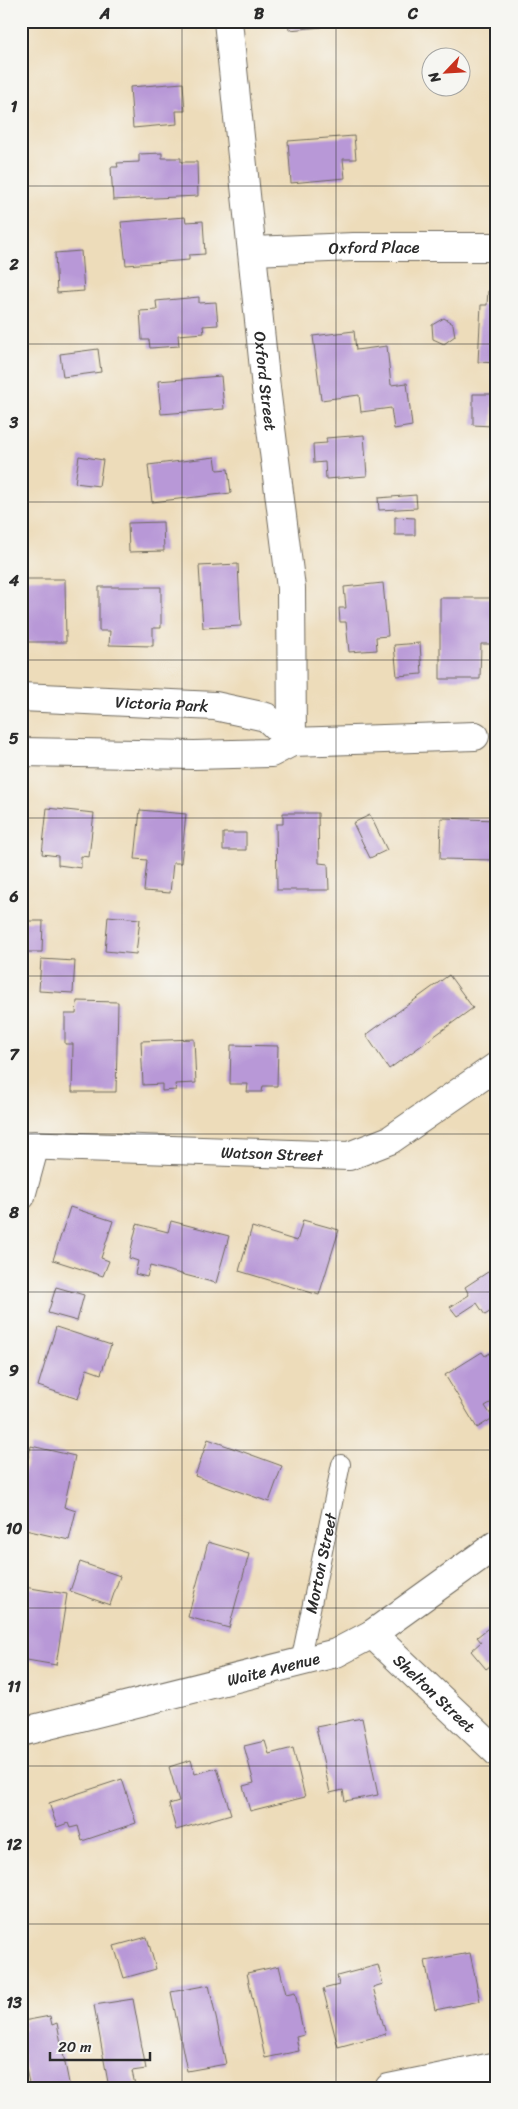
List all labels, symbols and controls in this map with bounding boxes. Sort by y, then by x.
text: A [99,0,110,28]
text: B [254,0,265,28]
text: C [407,0,419,28]
north arrow [420,48,470,98]
text: N [421,67,448,88]
text: 1 [11,92,18,121]
street label: Oxford Place [328,233,420,263]
text: 2 [8,250,19,279]
street label: Oxford Street [245,330,285,433]
text: 3 [9,408,19,437]
text: 4 [8,566,19,595]
street label: Victoria Park [115,687,209,721]
text: 5 [9,724,19,753]
text: 6 [8,882,19,911]
text: 7 [9,1040,20,1069]
street label: Watson Street [220,1138,324,1170]
text: 8 [8,1198,19,1227]
text: 9 [9,1356,19,1385]
street label: Morton Street [296,1510,346,1616]
text: 10 [6,1514,22,1543]
street label: Waite Avenue [224,1644,323,1695]
street label: Shelton Street [386,1647,482,1740]
text: 11 [7,1672,21,1701]
text: 12 [6,1830,23,1859]
text: 13 [6,1988,22,2017]
scale bar [50,2029,150,2061]
text: 20 m [58,2034,92,2060]

